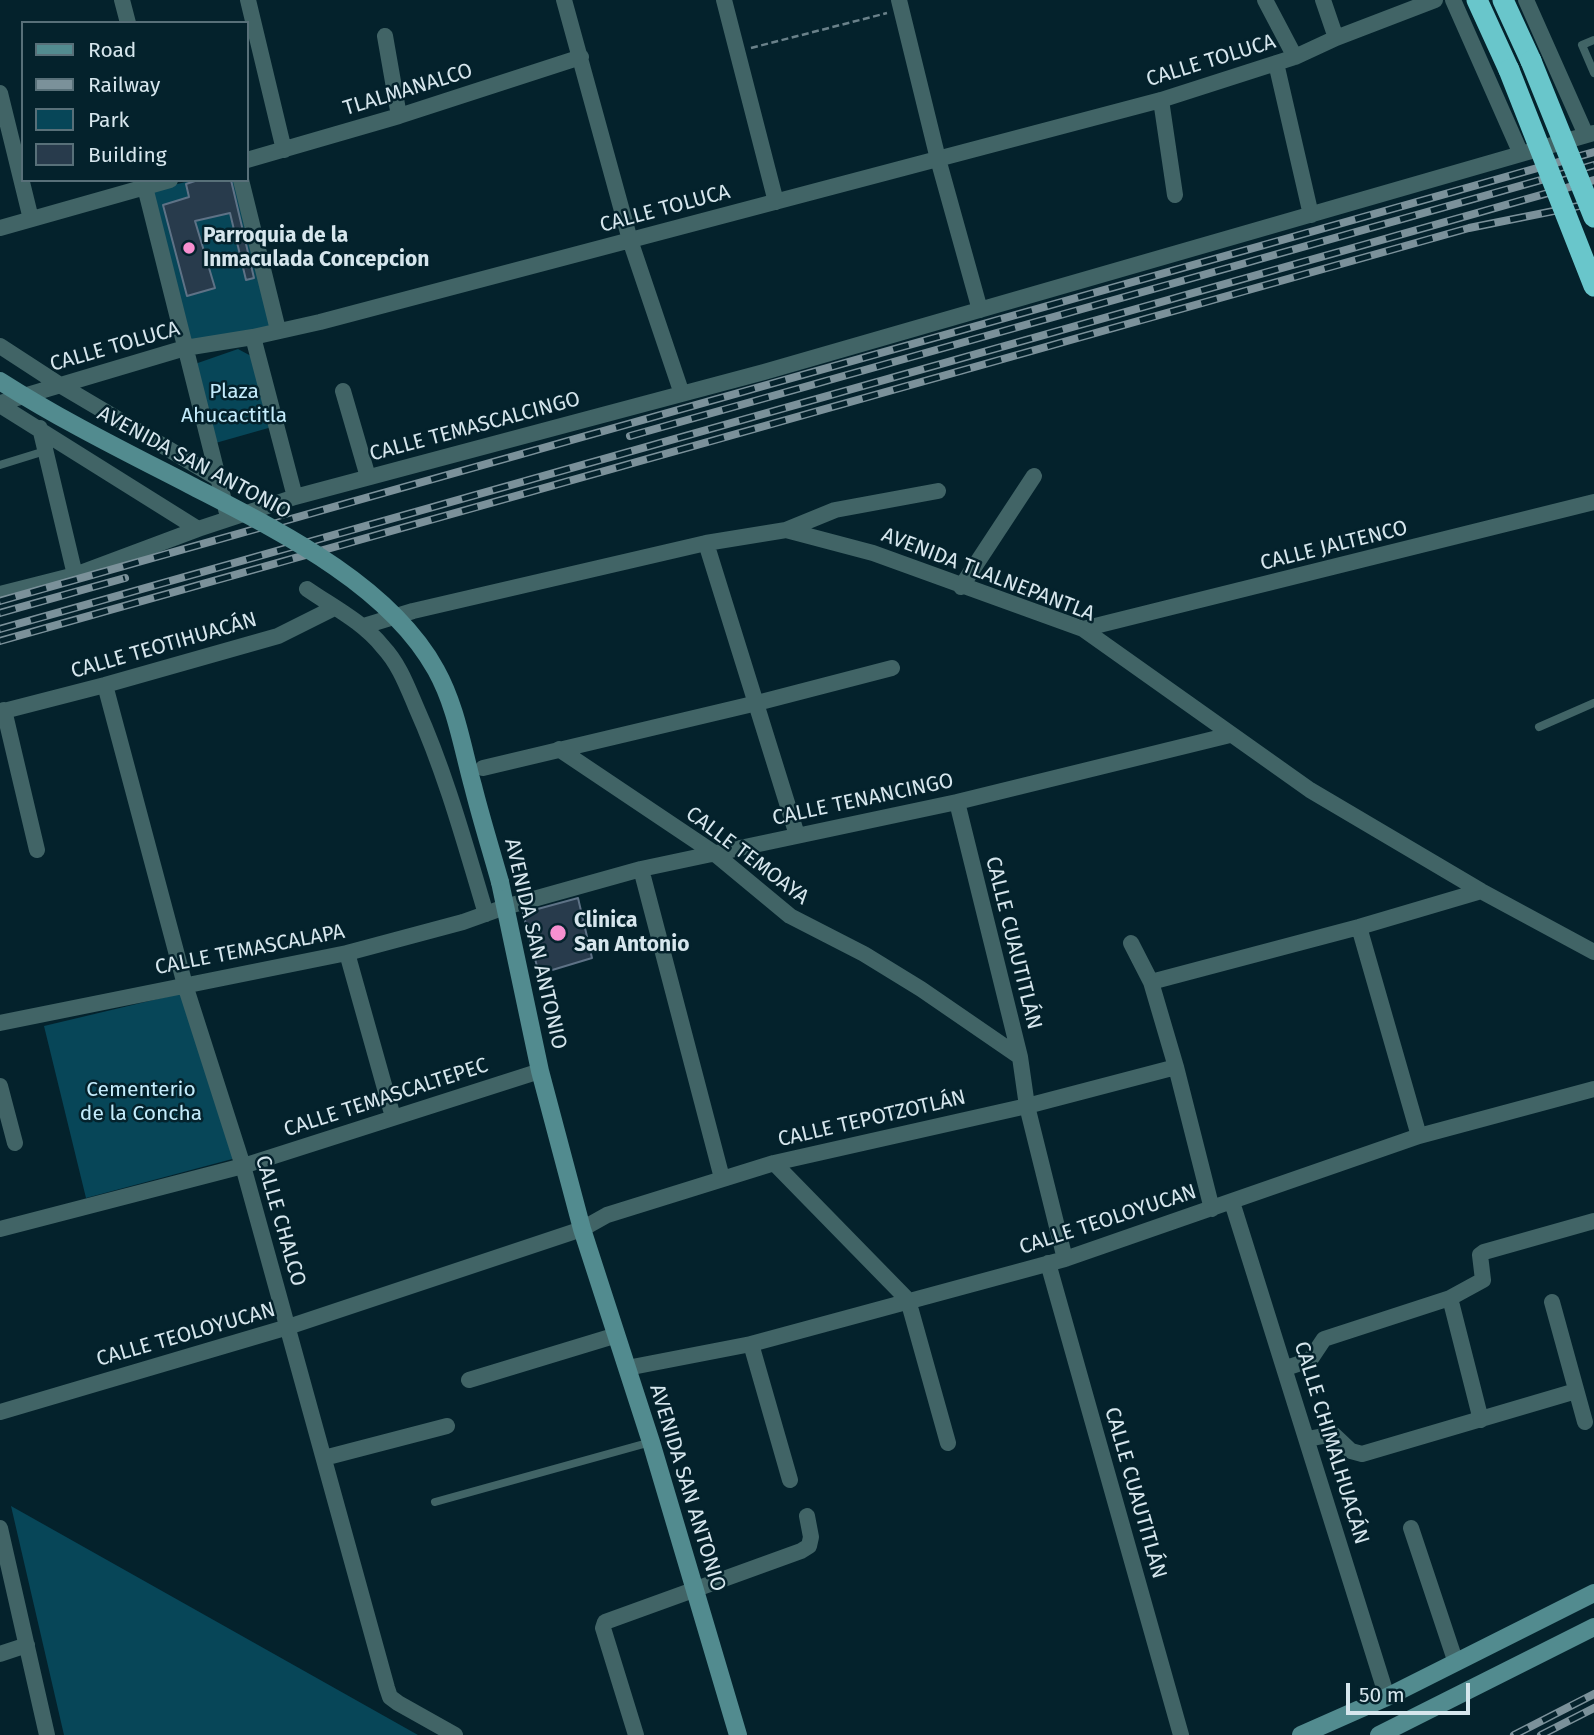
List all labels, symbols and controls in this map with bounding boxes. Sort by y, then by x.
legend [21,21,248,182]
street label: CALLE TOLUCA [1143,29,1279,93]
text: Road [88,37,136,63]
street label: TLALMANALCO [340,58,476,122]
text: Railway [88,72,160,98]
text: Park [88,107,129,133]
text: Building [88,142,167,168]
street label: CALLE TOLUCA [597,180,733,238]
place label: Parroquia de la Inmaculada Concepcion [203,223,429,273]
marker: Parroquia de la Inmaculada Concepcion [181,240,197,256]
street label: CALLE TOLUCA [47,316,183,378]
park label: Plaza Ahucactitla [181,379,287,429]
street label: CALLE TEMASCALCINGO [367,387,583,467]
street label: AVENIDA SAN ANTONIO [93,401,295,525]
street label: CALLE JALTENCO [1258,516,1410,576]
street label: AVENIDA TLALNEPANTLA [878,523,1098,627]
street label: CALLE TEOTIHUACÁN [68,607,260,685]
street label: CALLE TENANCINGO [770,769,956,831]
street label: CALLE TEMOAYA [680,802,814,910]
street label: AVENIDA SAN ANTONIO [498,836,572,1052]
street label: CALLE CUAUTITLÁN [979,854,1047,1032]
place label: Clinica San Antonio [574,908,689,958]
street label: CALLE TEMASCALAPA [153,919,347,981]
marker: Clinica San Antonio [548,923,568,943]
street label: CALLE TEMASCALTEPEC [281,1053,491,1143]
park label: Cementerio de la Concha [80,1077,202,1127]
street label: CALLE TEPOTZOTLÁN [776,1085,968,1153]
street label: CALLE CHALCO [249,1153,311,1289]
street label: CALLE TEOLOYUCAN [1016,1179,1200,1261]
street label: CALLE TEOLOYUCAN [94,1297,278,1373]
street label: CALLE CHIMALHUACÁN [1288,1339,1374,1547]
street label: AVENIDA SAN ANTONIO [643,1381,731,1595]
street label: CALLE CUAUTITLÁN [1098,1404,1172,1582]
scale bar [1349,1668,1473,1712]
text: 50 m [1359,1682,1405,1708]

